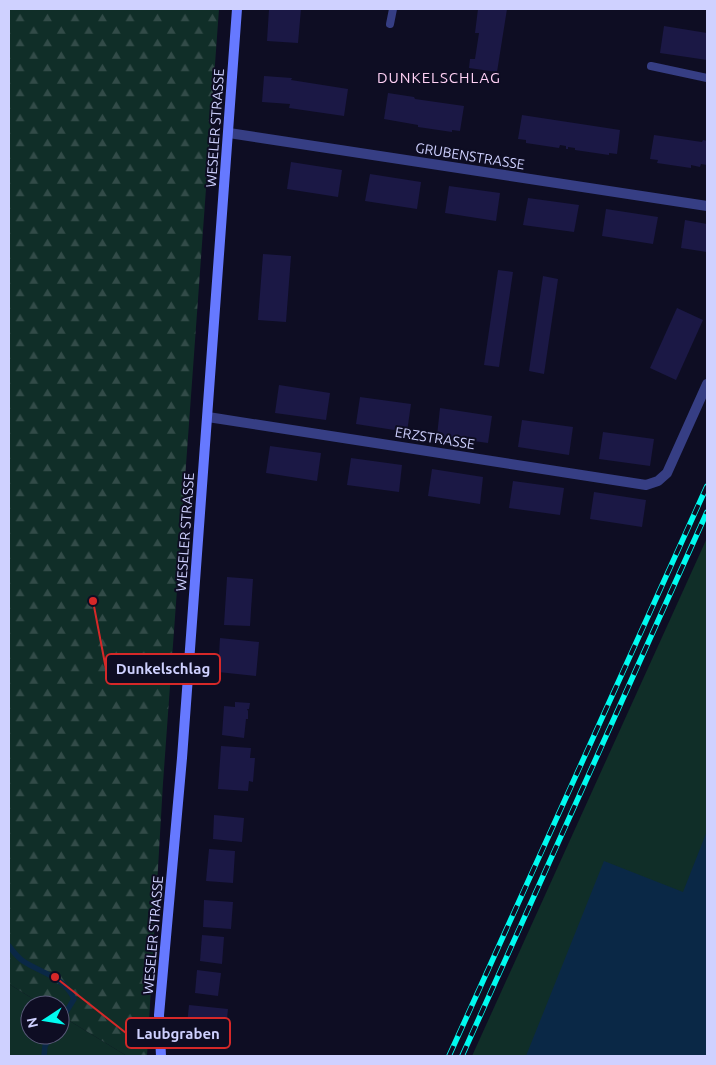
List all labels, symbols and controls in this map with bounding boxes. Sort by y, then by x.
street label: WESELER STRASSE [203,68,227,188]
district label: DUNKELSCHLAG [377,69,501,86]
street label: GRUBENSTRASSE [414,139,526,173]
street label: ERZSTRASSE [394,424,476,452]
street label: WESELER STRASSE [173,472,197,592]
callout: Dunkelschlag [106,654,220,684]
text: Dunkelschlag [116,660,210,677]
street label: WESELER STRASSE [140,875,166,995]
north arrow [20,995,70,1045]
text: N [23,1016,41,1029]
callout: Laubgraben [126,1018,230,1048]
text: Laubgraben [136,1025,220,1042]

